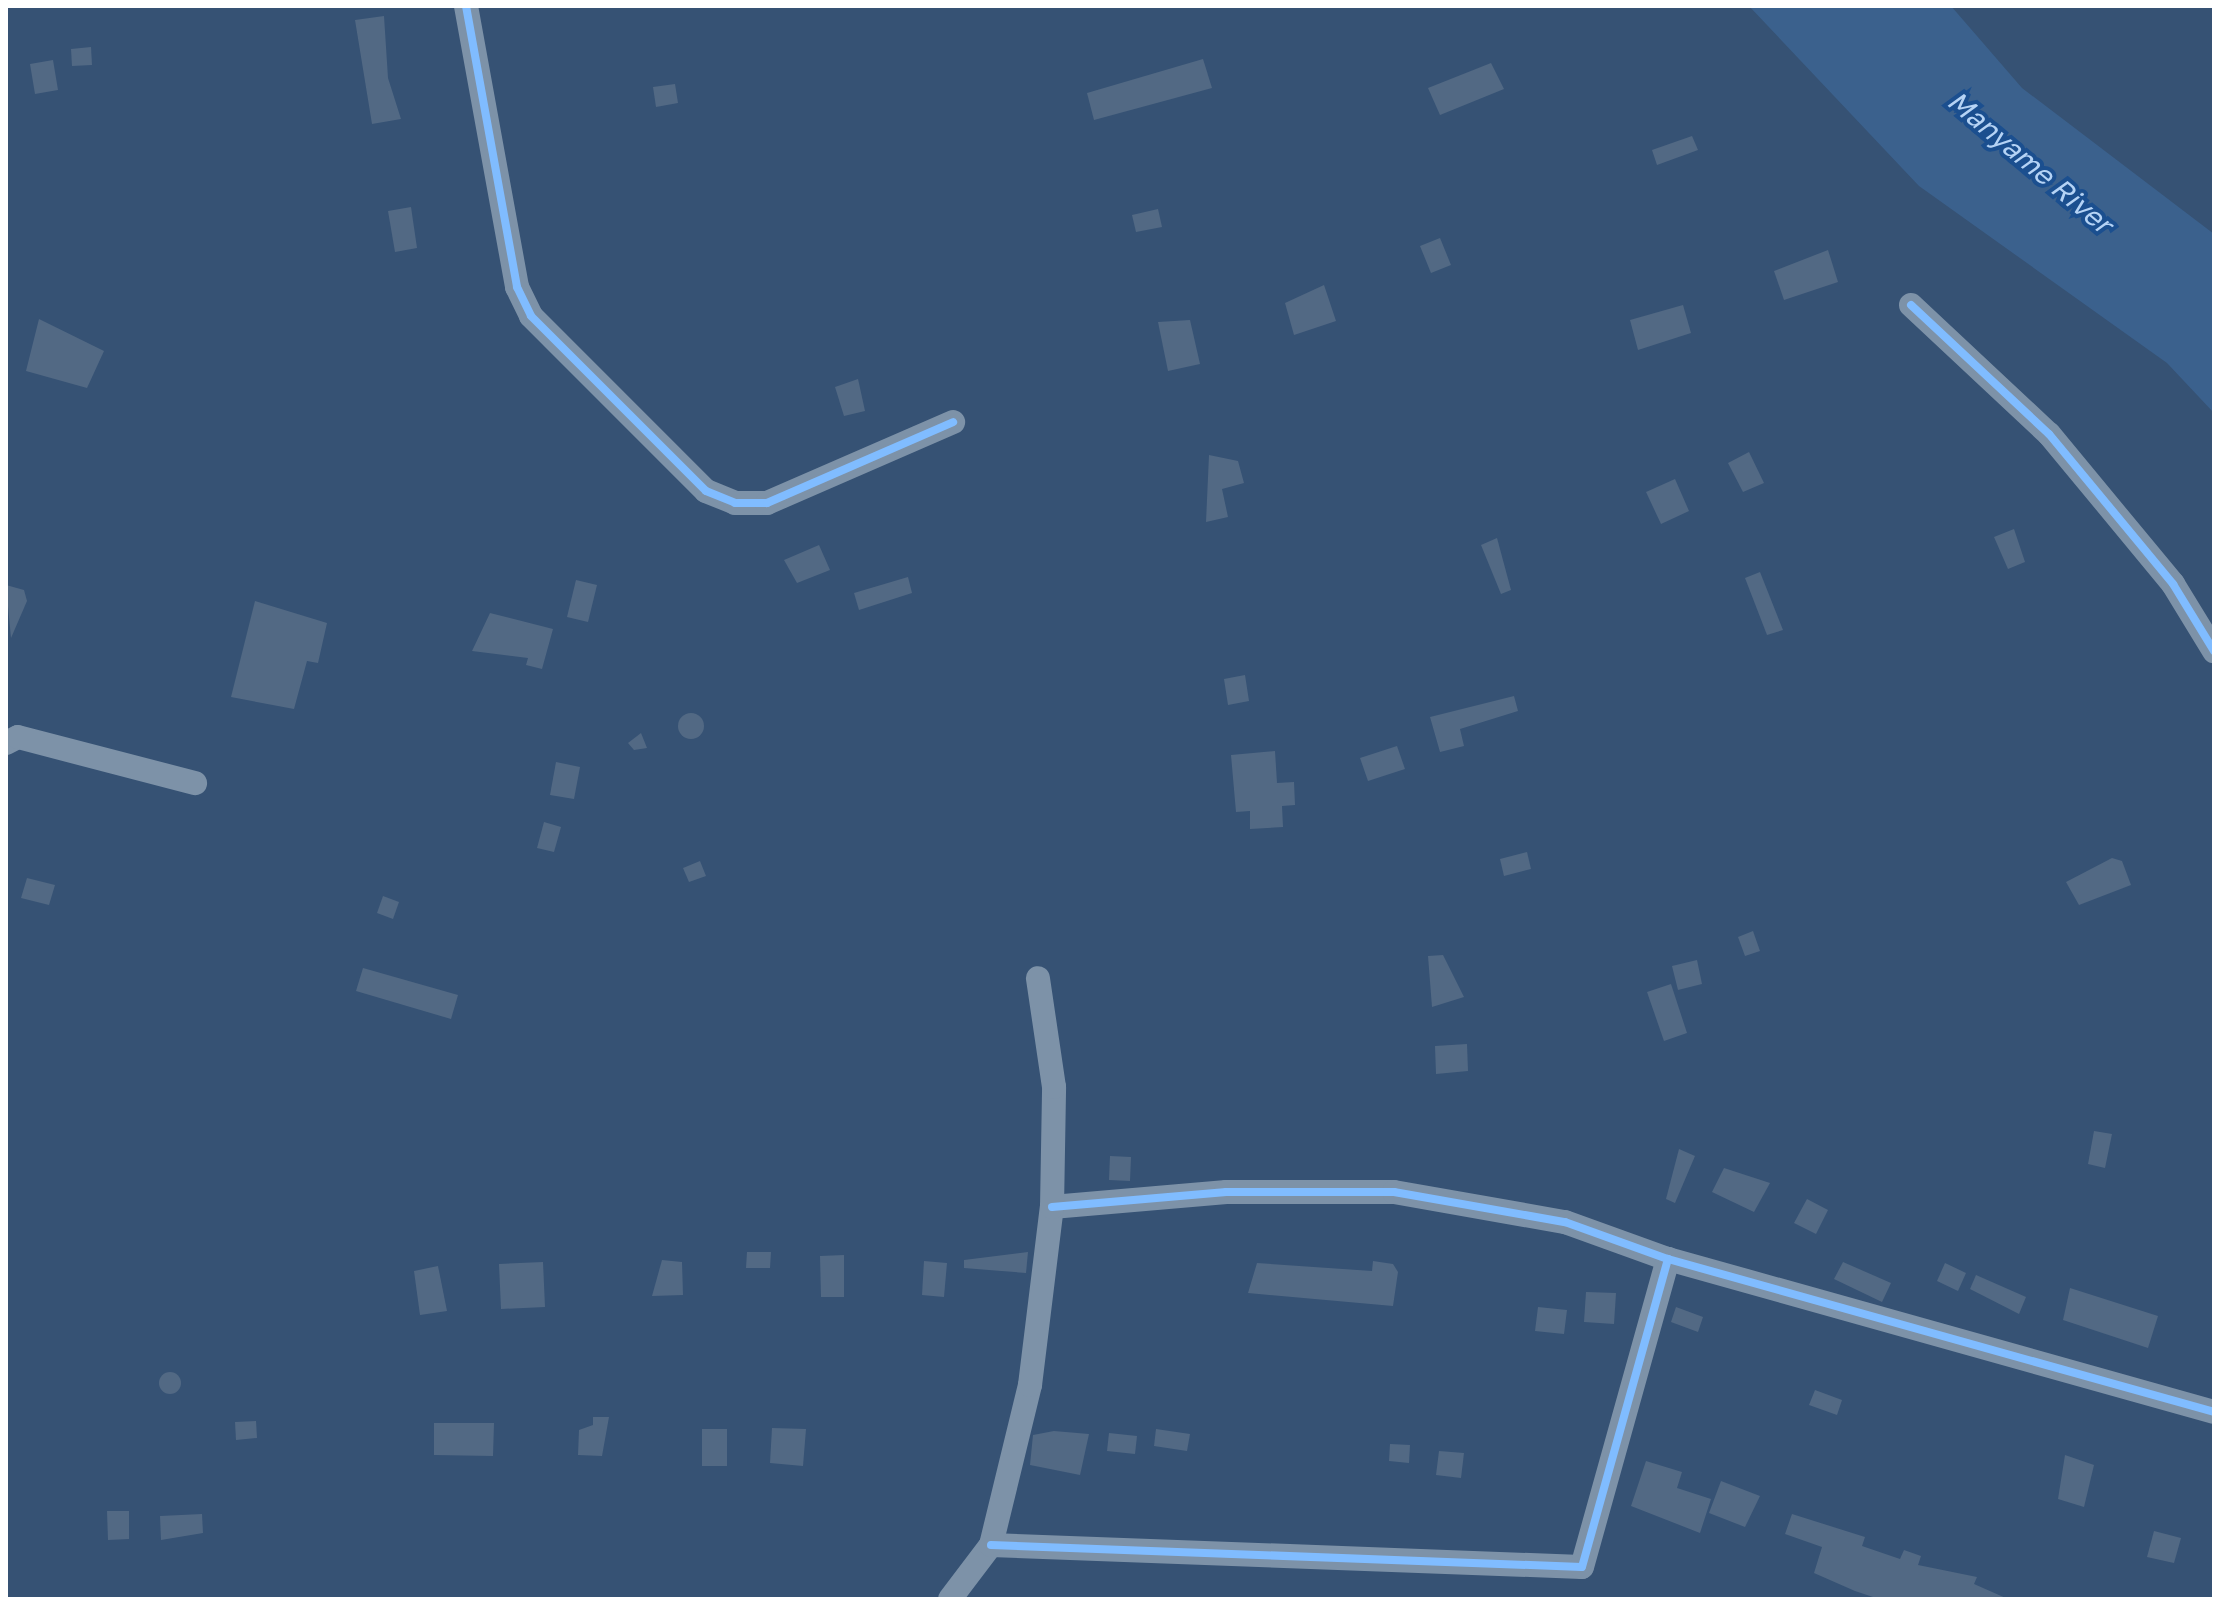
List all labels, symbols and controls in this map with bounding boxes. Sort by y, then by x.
water label: Manyame River [1941,84,2119,240]

